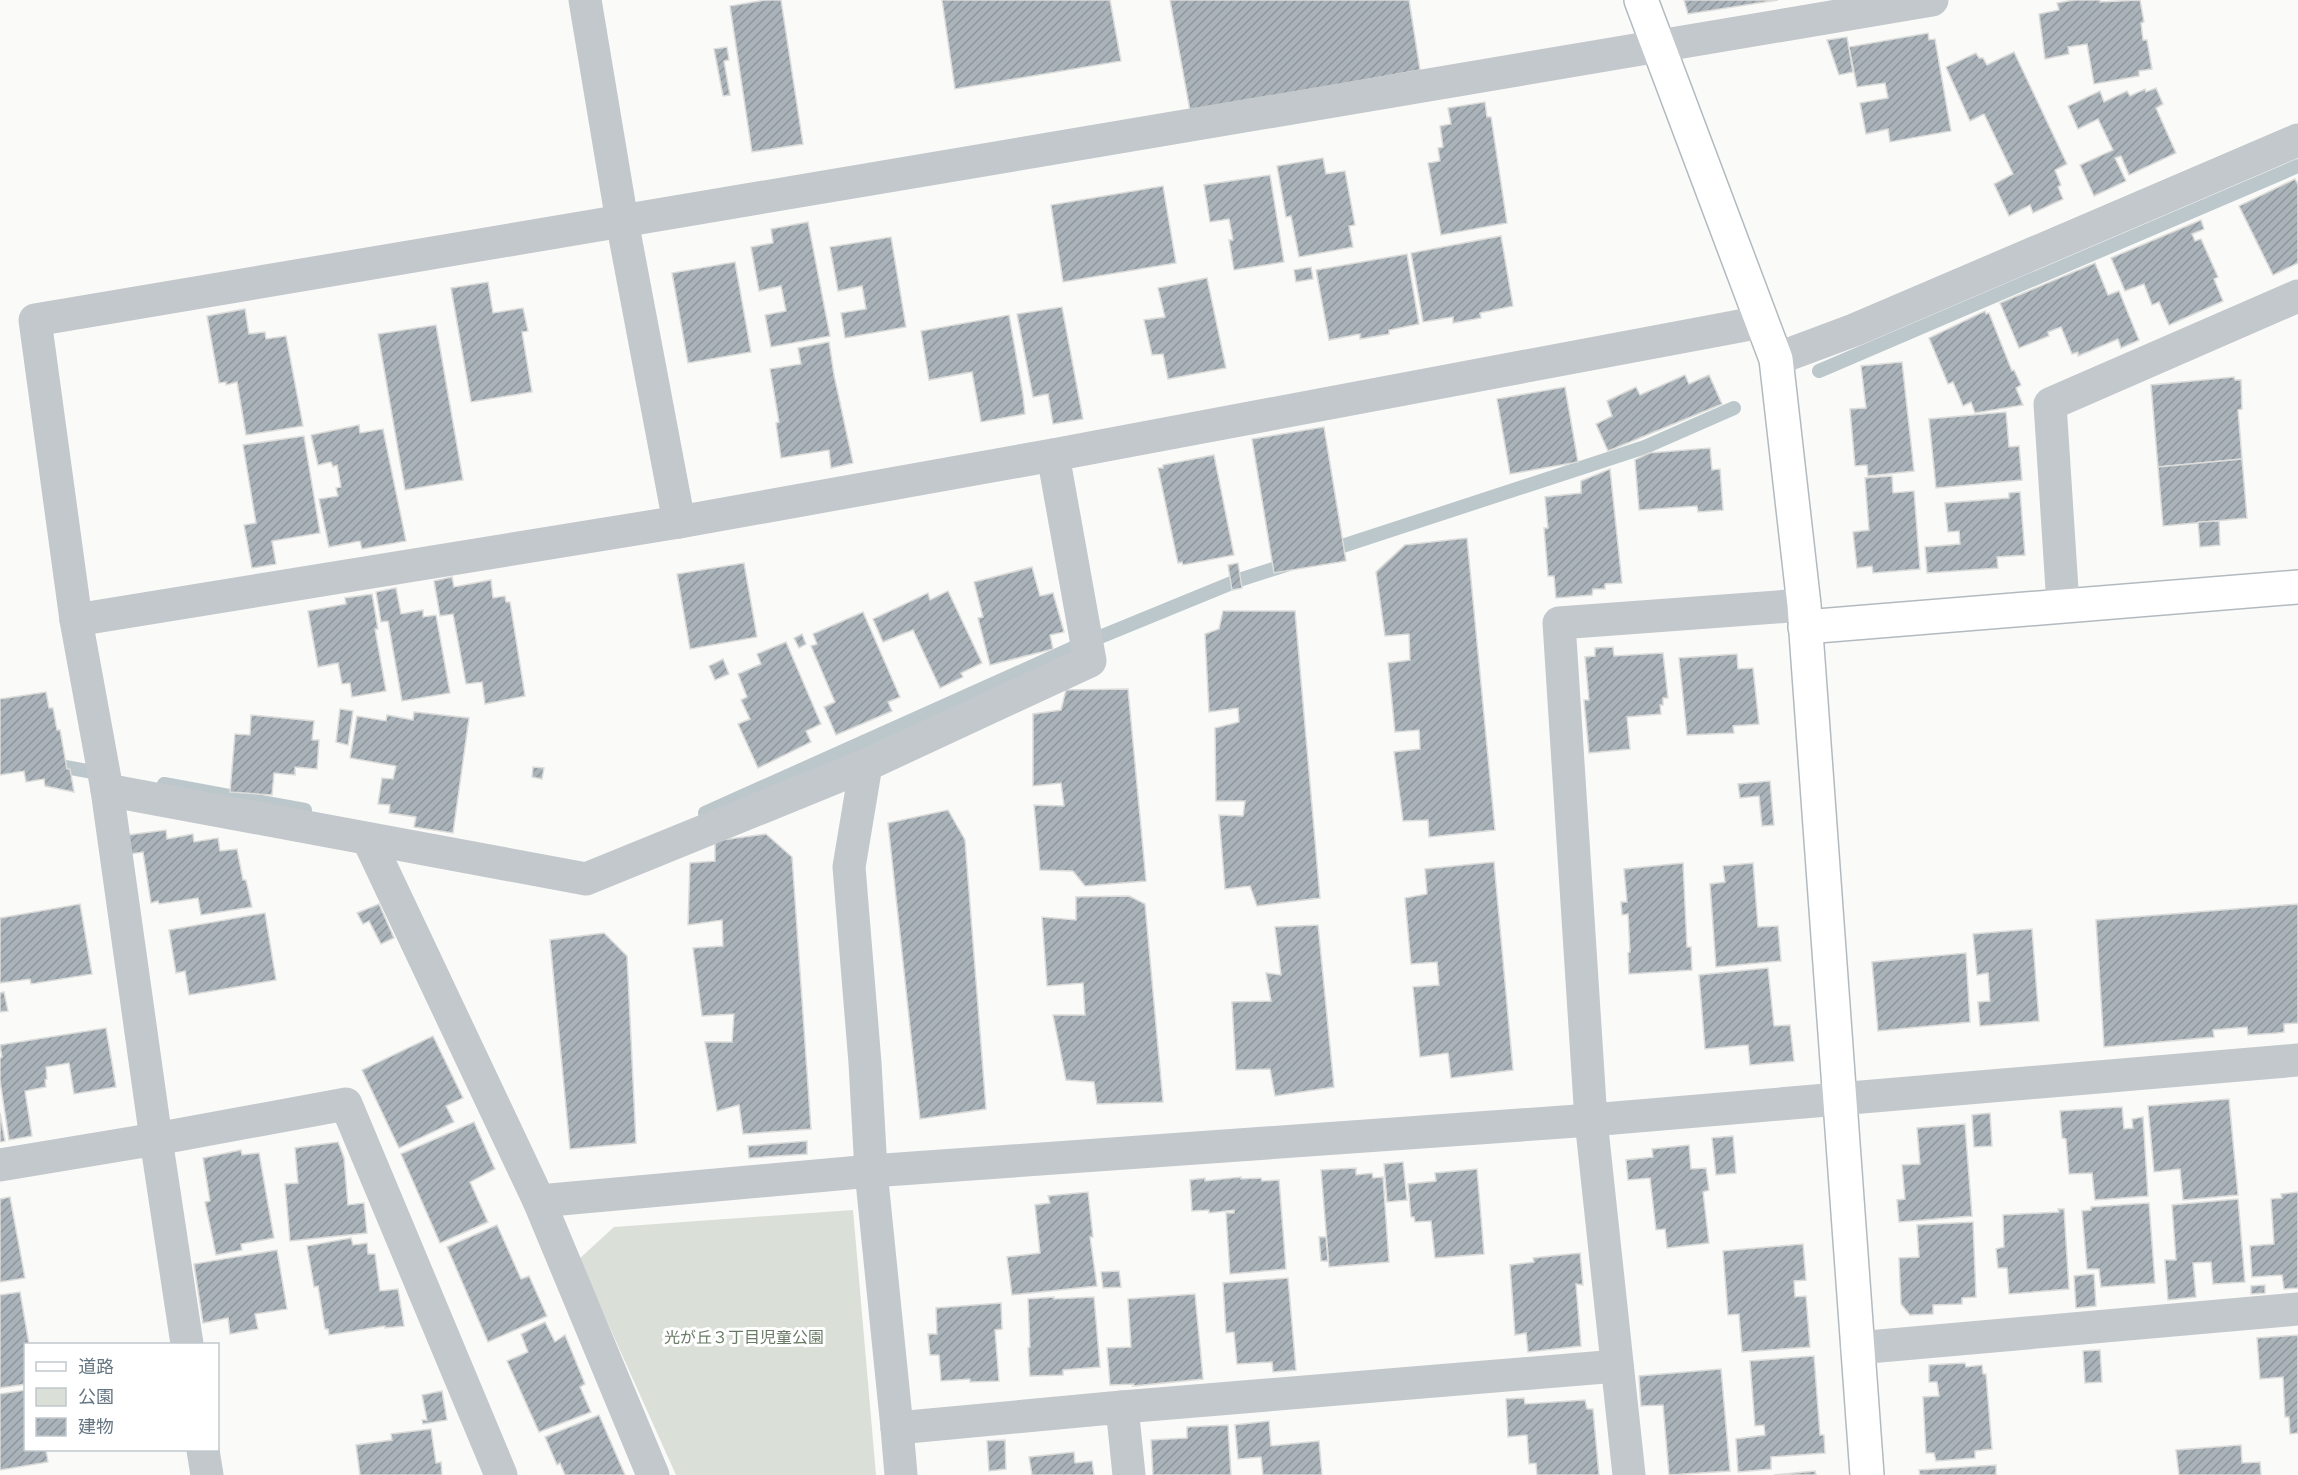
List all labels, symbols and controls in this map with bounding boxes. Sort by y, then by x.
park label: 光が丘３丁目児童公園 [664,1327,824,1347]
legend [24,1343,219,1451]
text: 道路 [78,1355,114,1378]
text: 公園 [78,1385,114,1408]
text: 建物 [78,1415,114,1438]

